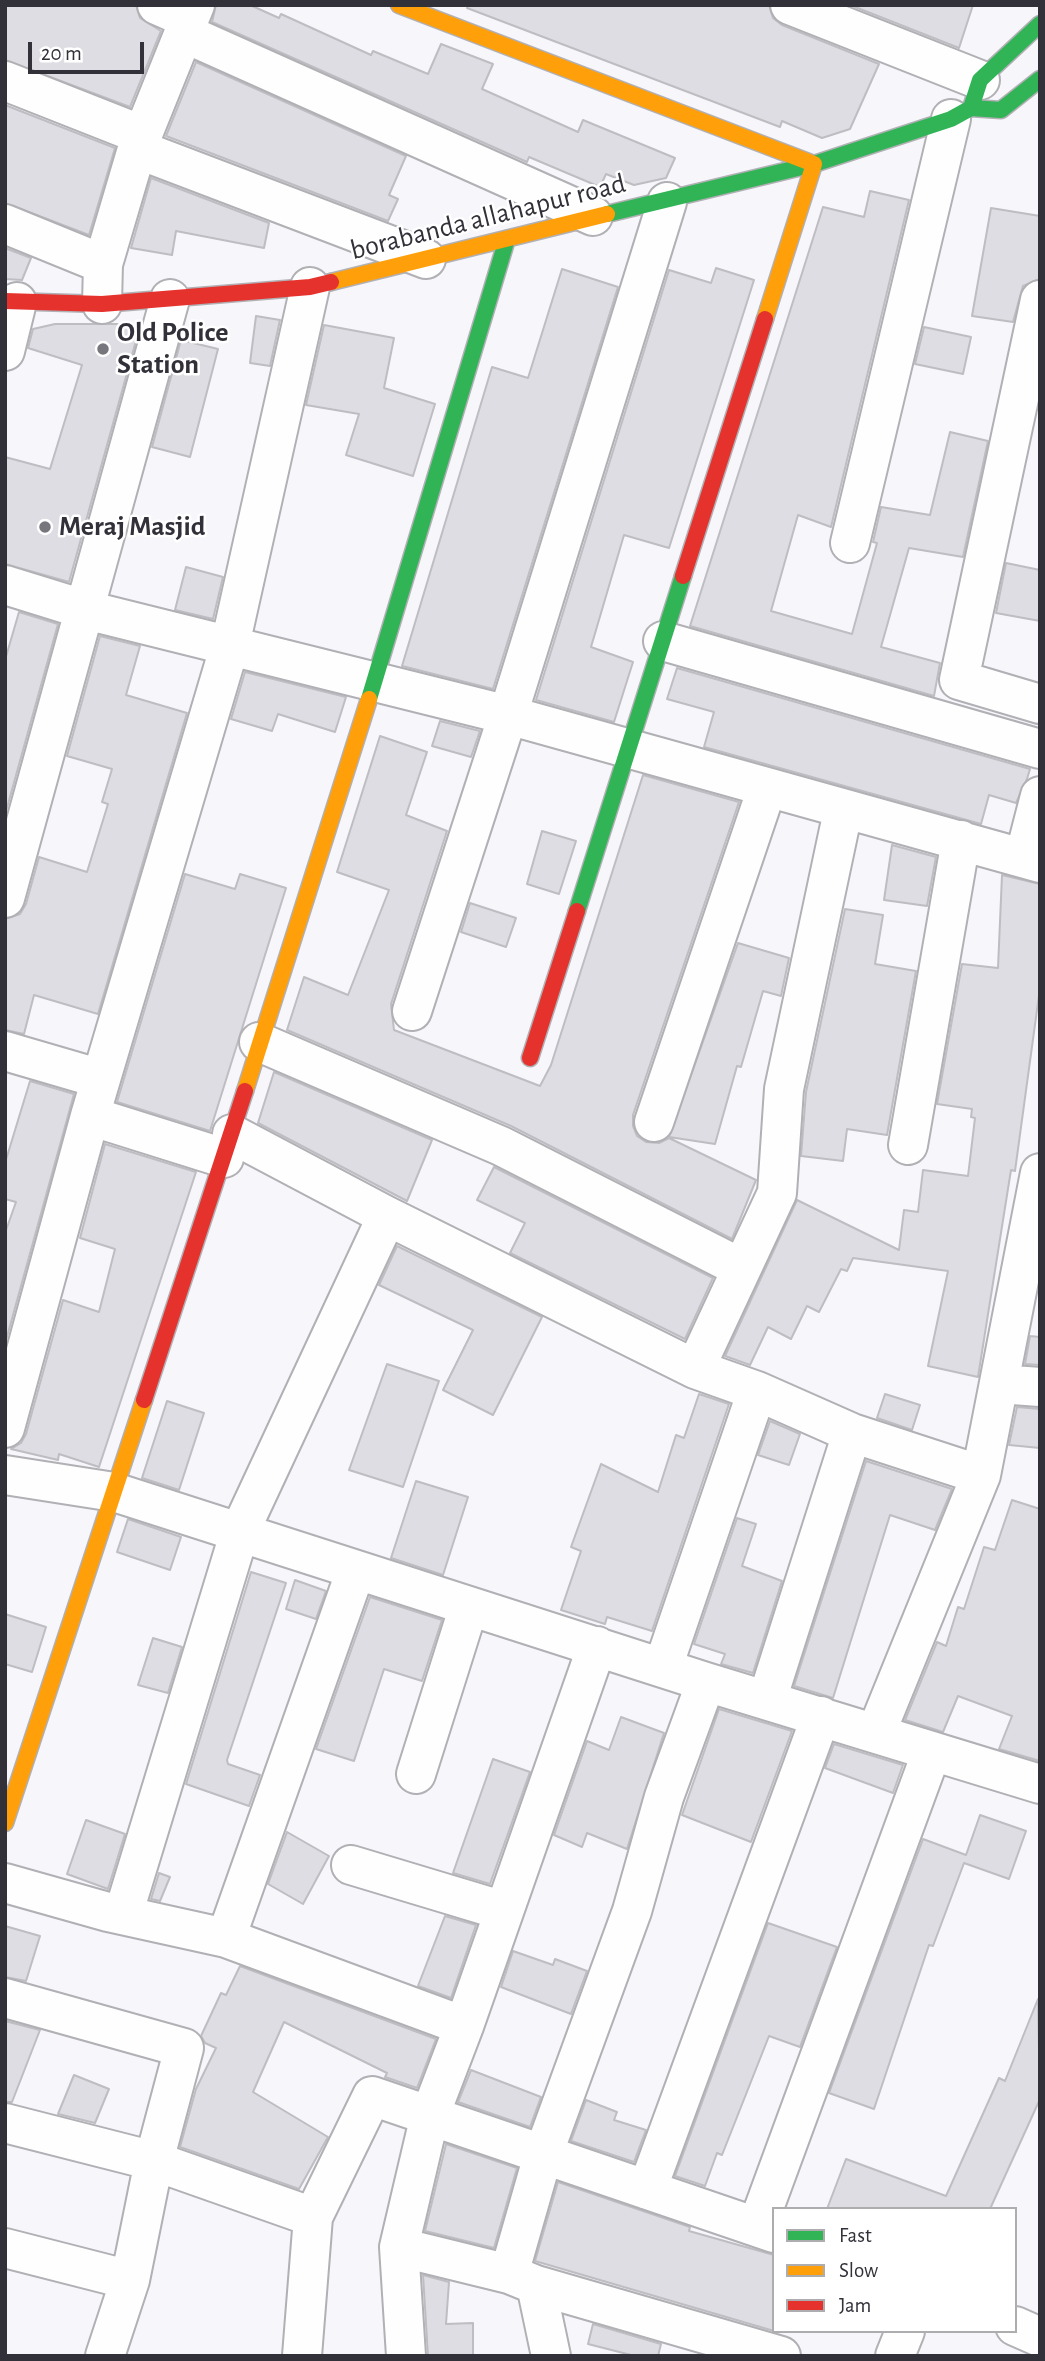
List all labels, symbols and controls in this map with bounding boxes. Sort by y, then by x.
scale bar [32,28,147,72]
text: 20 m [41,43,82,64]
street label: borabanda allahapur road [347,167,629,267]
place label: Old Police Station [117,316,228,382]
marker: Old Police Station [95,341,111,357]
place label: Meraj Masjid [59,510,205,544]
marker: Meraj Masjid [37,519,53,535]
legend [772,2207,1017,2333]
text: Fast [839,2225,872,2246]
text: Slow [839,2260,878,2281]
text: Jam [839,2295,871,2316]

